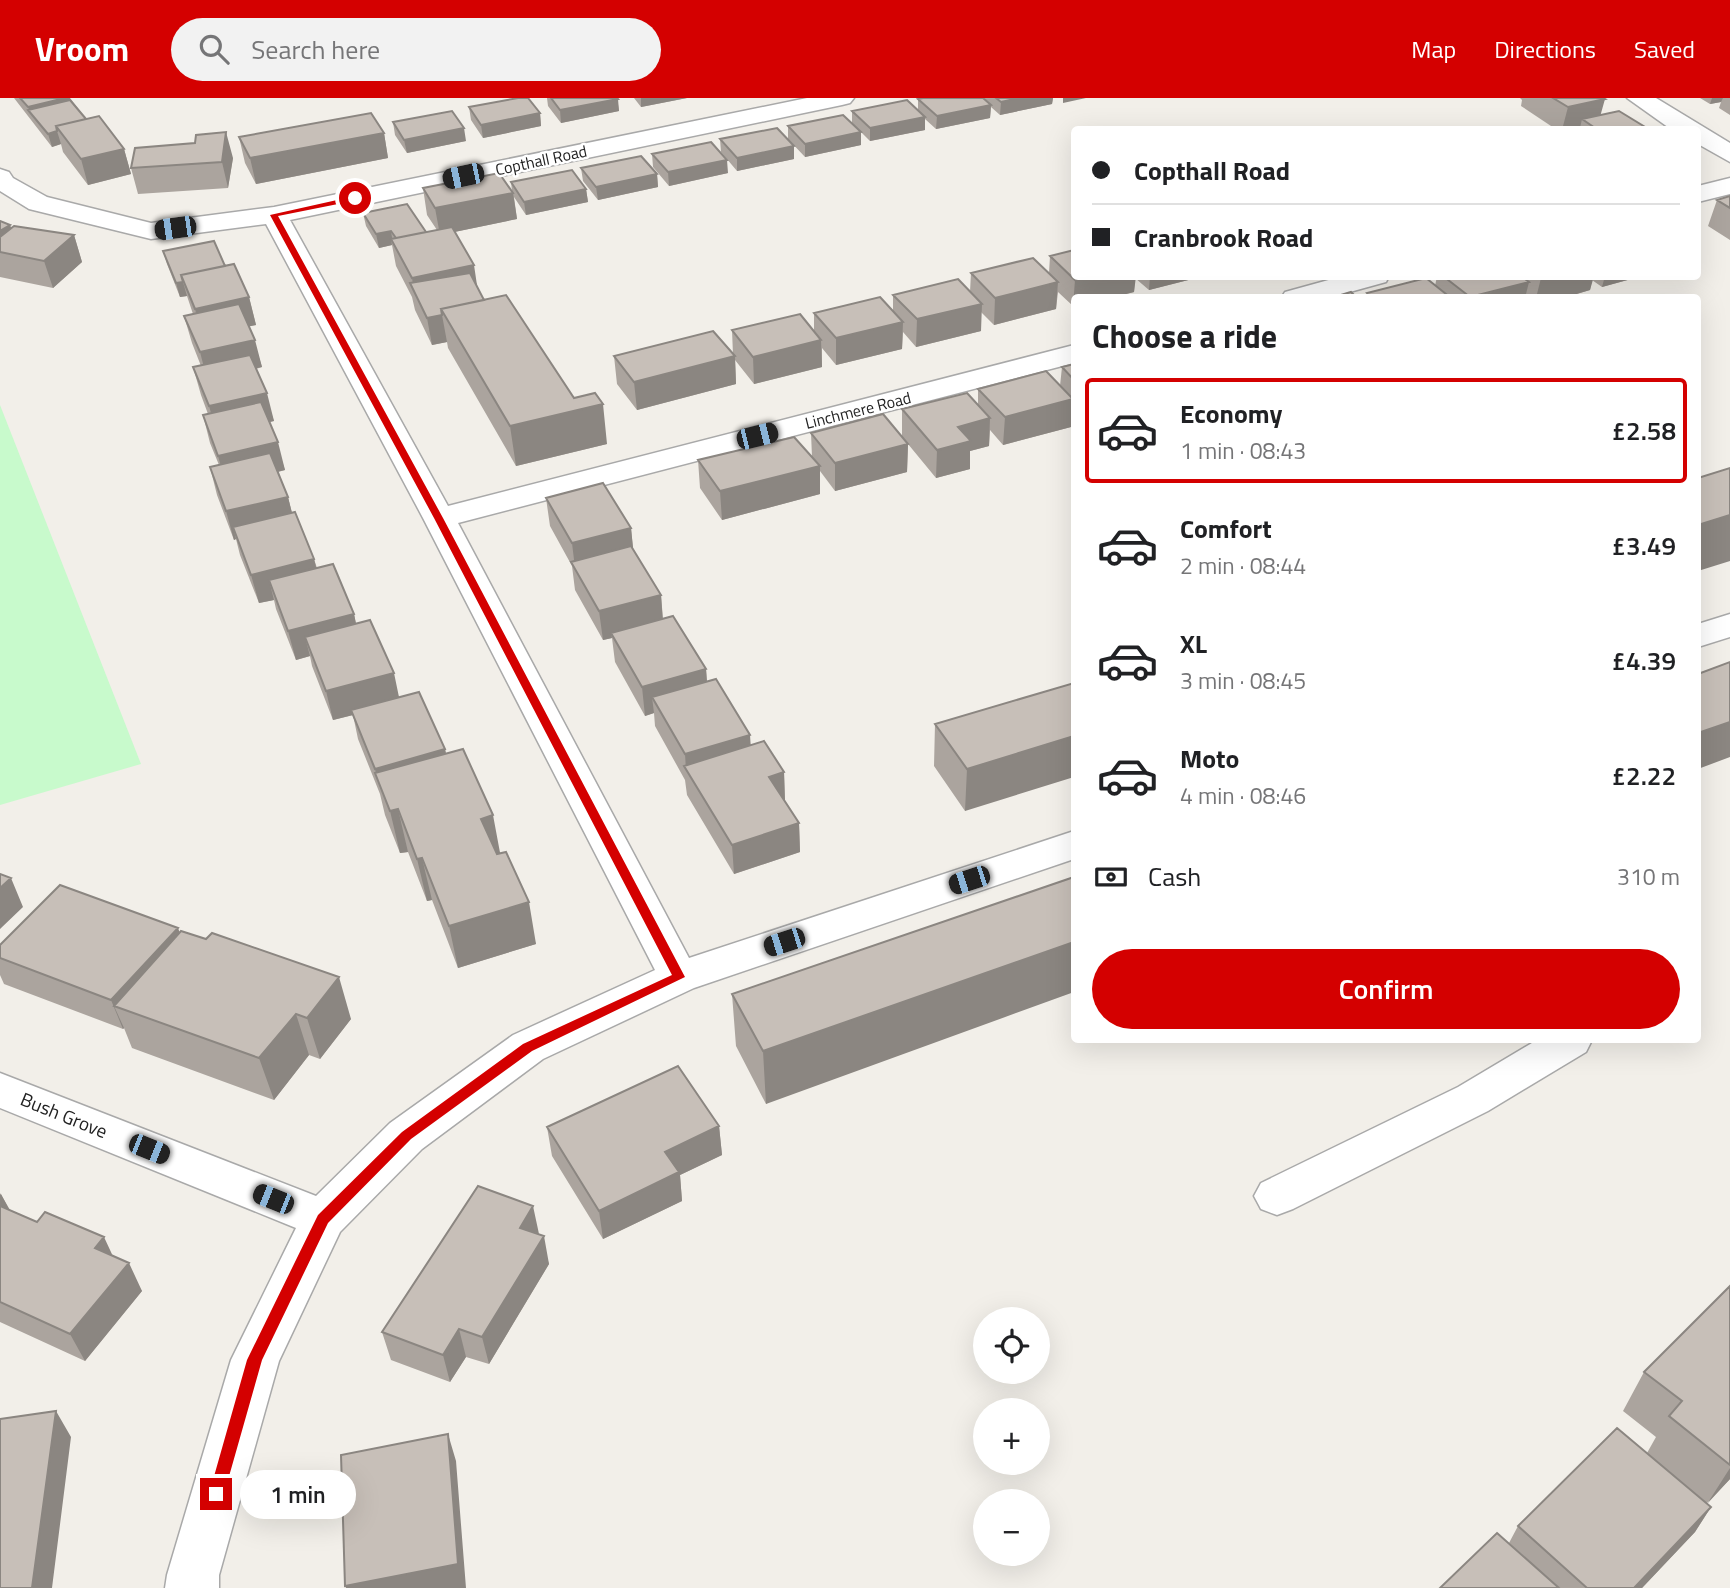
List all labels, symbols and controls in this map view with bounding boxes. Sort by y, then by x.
search box [171,18,661,81]
text: Vroom [35,24,129,74]
icon: search [195,30,233,68]
text: Search here [251,30,380,69]
text: Map [1411,31,1456,67]
text: Directions [1494,31,1596,67]
text: Saved [1634,31,1695,67]
street label: Copthall Road [493,139,589,181]
text: Copthall Road [1134,151,1290,190]
car [441,161,486,191]
route start [339,182,371,214]
car [153,215,198,241]
text: Cranbrook Road [1134,218,1313,257]
text: Choose a ride [1092,312,1277,360]
street label: Linchmere Road [803,385,913,435]
text: Economy [1180,394,1282,433]
icon: car [1096,399,1159,462]
text: £2.58 [1612,411,1676,450]
car [735,421,780,451]
text: 1 min · 08:43 [1180,433,1306,468]
text: Comfort [1180,509,1272,548]
icon: car [1096,514,1159,577]
text: £3.49 [1612,526,1676,565]
text: 2 min · 08:44 [1180,548,1306,583]
text: XL [1180,624,1207,663]
icon: car [1096,629,1159,692]
text: £4.39 [1612,641,1676,680]
text: 3 min · 08:45 [1180,663,1306,698]
text: Moto [1180,739,1239,778]
icon: car [1096,744,1159,807]
text: £2.22 [1612,756,1676,795]
text: 4 min · 08:46 [1180,778,1306,813]
text: Cash [1148,857,1201,896]
icon: cash [1092,858,1130,896]
text: 310 m [1617,859,1680,894]
car [946,864,993,896]
car [761,926,808,958]
button: Confirm [1092,949,1680,1029]
street label: Bush Grove [16,1084,112,1145]
car [126,1131,173,1167]
car [250,1181,297,1217]
map controls [973,1307,1050,1566]
button: locate [973,1307,1050,1384]
button: + [973,1398,1050,1475]
callout: 1 min [241,1470,356,1518]
text: 1 min [270,1477,326,1512]
route end [200,1478,232,1510]
button: − [973,1489,1050,1566]

